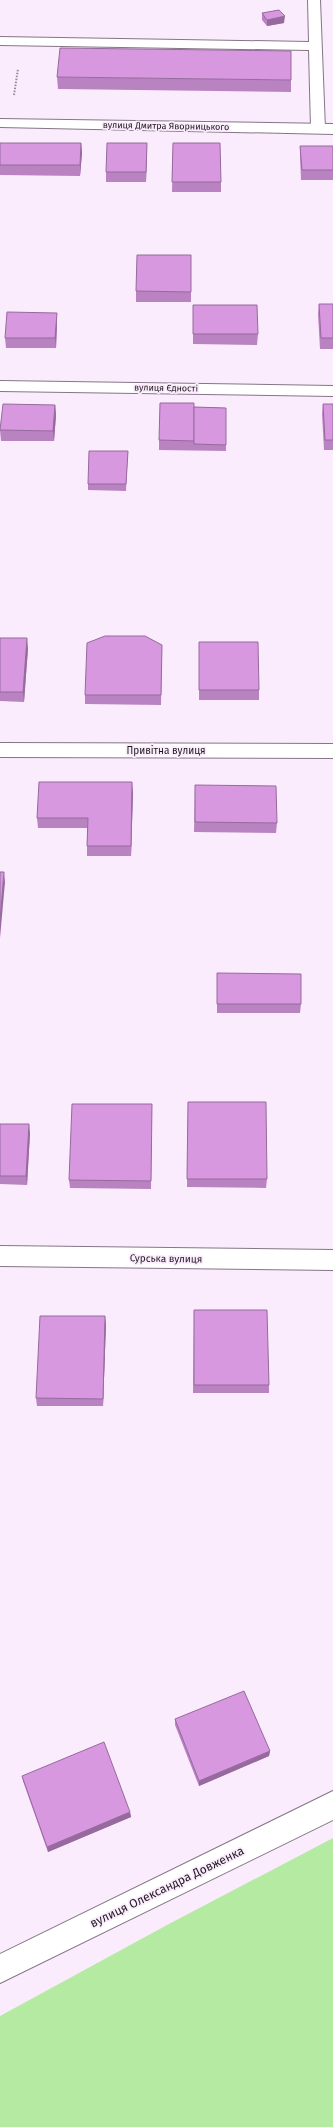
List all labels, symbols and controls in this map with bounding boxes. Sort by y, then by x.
street label: вулиця Дмитра Яворницького [103,120,229,132]
street label: вулиця Єдності [134,382,198,394]
street label: Привітна вулиця [126,744,206,757]
street label: Сурська вулиця [130,1252,202,1266]
street label: вулиця Олександра Довженка [88,1844,246,1930]

